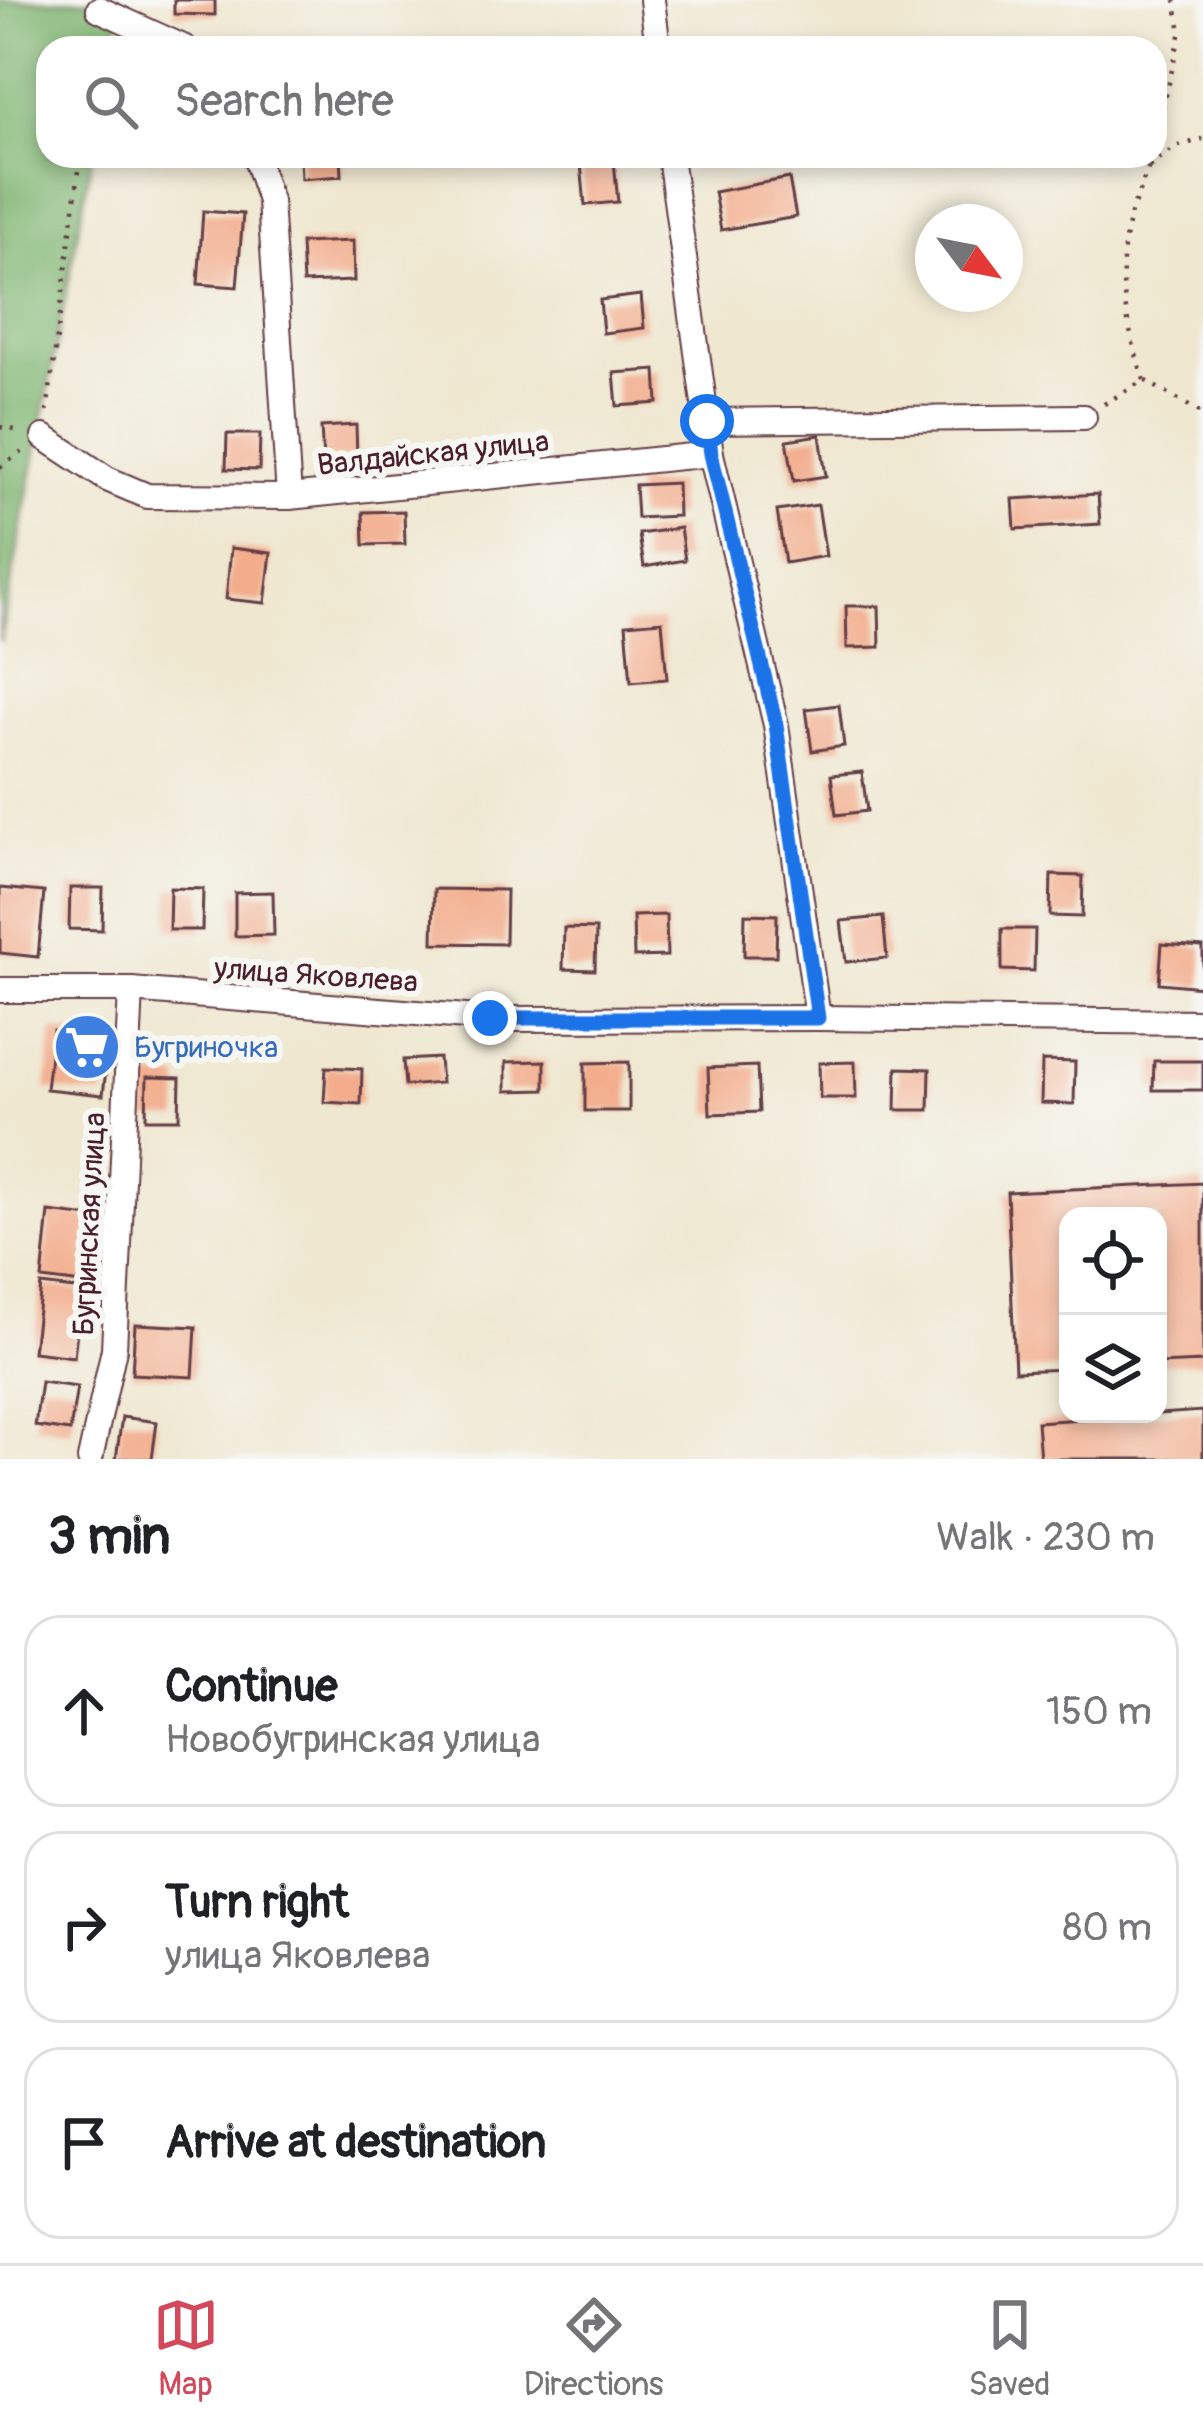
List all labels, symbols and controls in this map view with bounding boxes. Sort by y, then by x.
search box [36,36,1167,168]
icon: search [78,69,144,135]
text: Search here [174,74,394,130]
north arrow [915,204,1023,312]
route start [680,394,734,448]
street label: Валдайская улица [315,423,551,484]
street label: улица Яковлева [212,950,419,1001]
route end [463,991,517,1045]
supermarket icon: Бугриночка [52,1012,122,1082]
place label: Бугриночка [134,1029,278,1066]
street label: Бугринская улица [65,1111,114,1337]
map controls [1059,1207,1167,1423]
button: locate [1059,1207,1167,1315]
button: layers [1059,1315,1167,1423]
text: 3 min [48,1505,170,1569]
text: Walk · 230 m [936,1513,1155,1562]
text: Continue [165,1659,338,1715]
icon: ahead [51,1678,117,1744]
text: 150 m [1046,1687,1152,1736]
text: Новобугринская улица [165,1715,540,1764]
text: Turn right [165,1875,349,1931]
icon: right [51,1894,117,1960]
text: 80 m [1063,1903,1152,1952]
text: улица Яковлева [165,1931,430,1980]
icon: arrive [51,2110,117,2176]
text: Arrive at destination [165,2115,546,2171]
tab: Map [153,2292,219,2405]
tab: Directions [524,2292,664,2405]
tab: Saved [969,2292,1050,2405]

